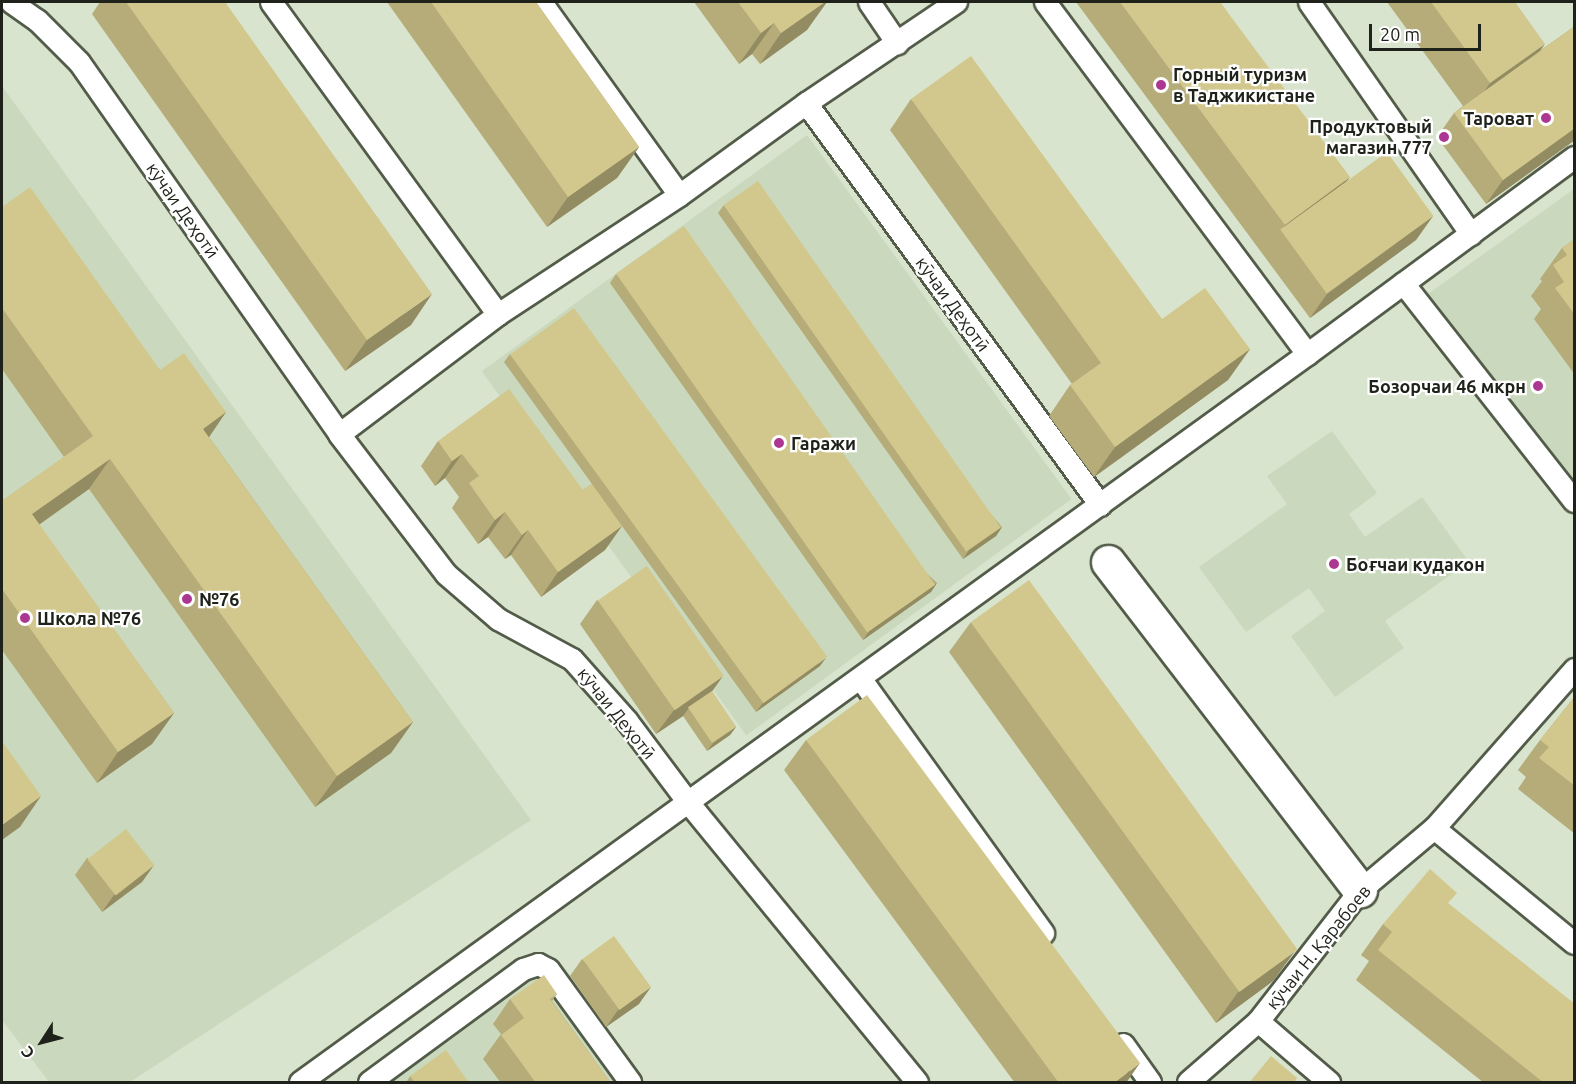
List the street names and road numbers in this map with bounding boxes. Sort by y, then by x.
street label: кӯчаи Деҳотӣ [142,158,224,262]
street label: кӯчаи Деҳотӣ [911,252,995,356]
street label: кӯчаи Деҳотӣ [573,663,661,763]
street label: кӯчаи Н. Қарабоев [1261,880,1375,1014]

